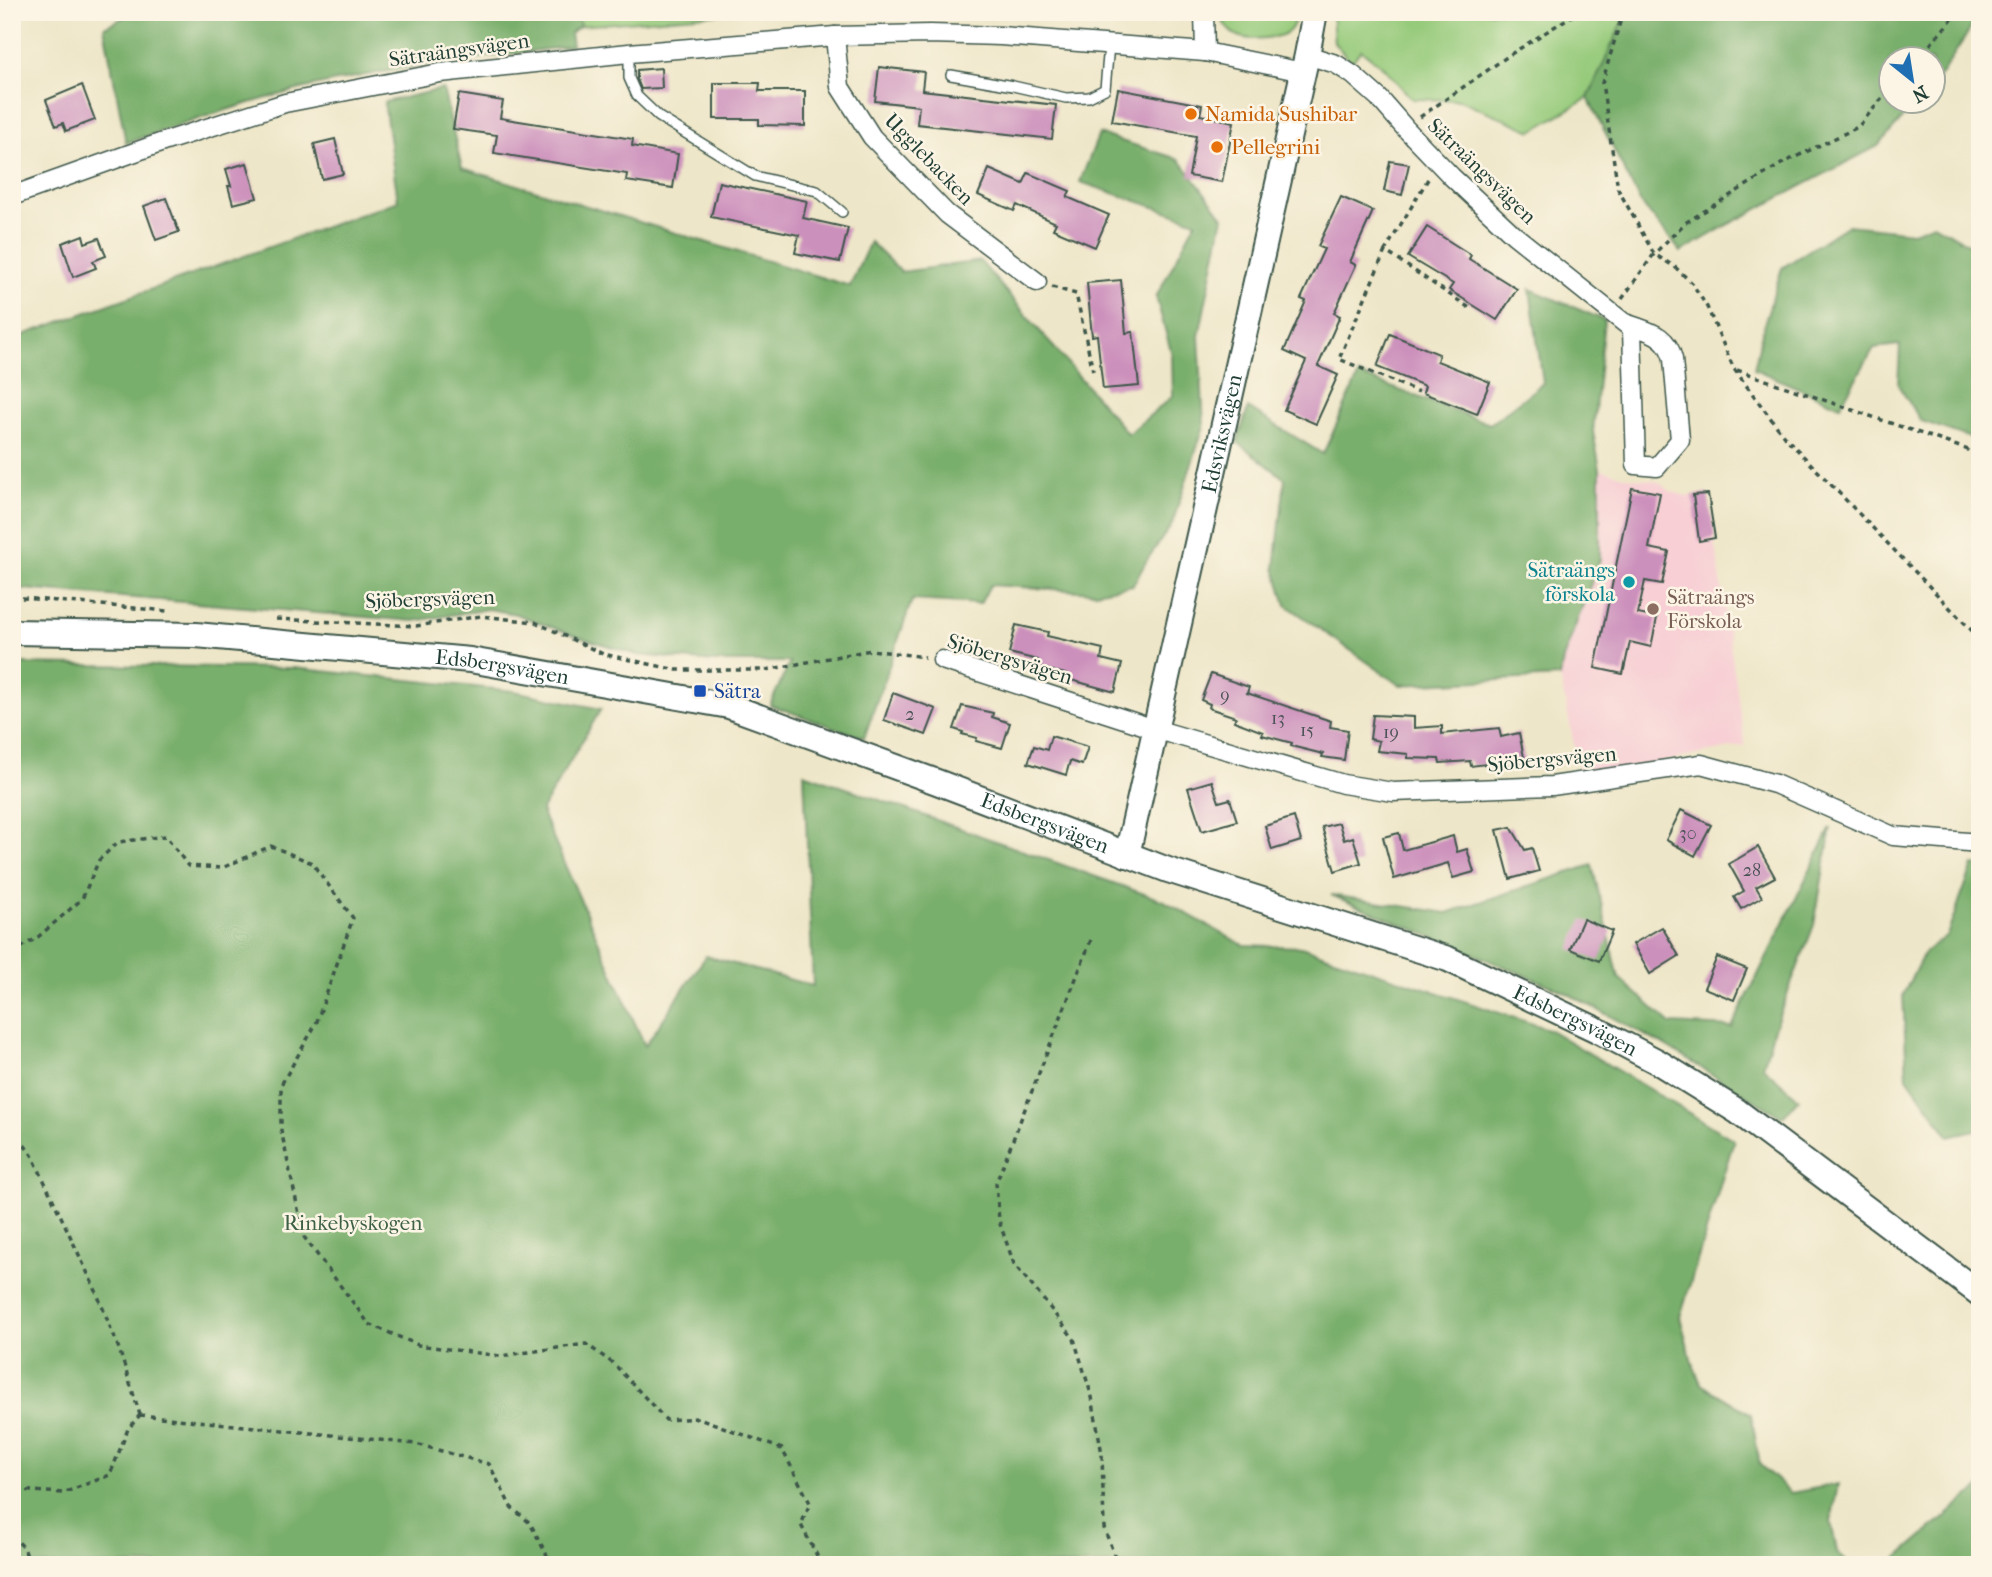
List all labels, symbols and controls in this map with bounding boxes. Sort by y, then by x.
street label: Sätraängsvägen [387,28,531,72]
north arrow [1876,46,1946,116]
text: N [1908,81,1932,107]
place label: Namida Sushibar [1205,102,1357,126]
marker: Namida Sushibar [1183,106,1199,122]
street label: Ugglebacken [879,108,979,210]
street label: Sätraängsvägen [1423,113,1541,229]
place label: Pellegrini [1231,135,1320,159]
marker: Pellegrini [1209,139,1225,155]
street label: Edsviksvägen [1197,372,1247,495]
place label: Sätraängs förskola [1527,558,1615,606]
marker: Sätraängs förskola [1621,574,1637,590]
street label: Sjöbergsvägen [365,585,495,613]
place label: Sätraängs Förskola [1667,585,1755,633]
marker: Sätraängs Förskola [1645,601,1661,617]
street label: Sjöbergsvägen [944,629,1076,689]
street label: Edsbergsvägen [434,645,571,689]
place label: Sätra [714,679,761,703]
marker: Sätra [692,683,708,699]
house number: 9 [1220,685,1230,706]
house number: 2 [905,704,915,725]
house number: 13 [1271,708,1285,729]
house number: 15 [1300,720,1314,741]
house number: 19 [1383,722,1399,743]
street label: Sjöbergsvägen [1486,741,1618,777]
street label: Edsbergsvägen [977,788,1112,858]
house number: 30 [1679,823,1697,844]
house number: 28 [1743,860,1761,881]
street label: Edsbergsvägen [1509,980,1641,1061]
park label: Rinkebyskogen [284,1211,422,1235]

